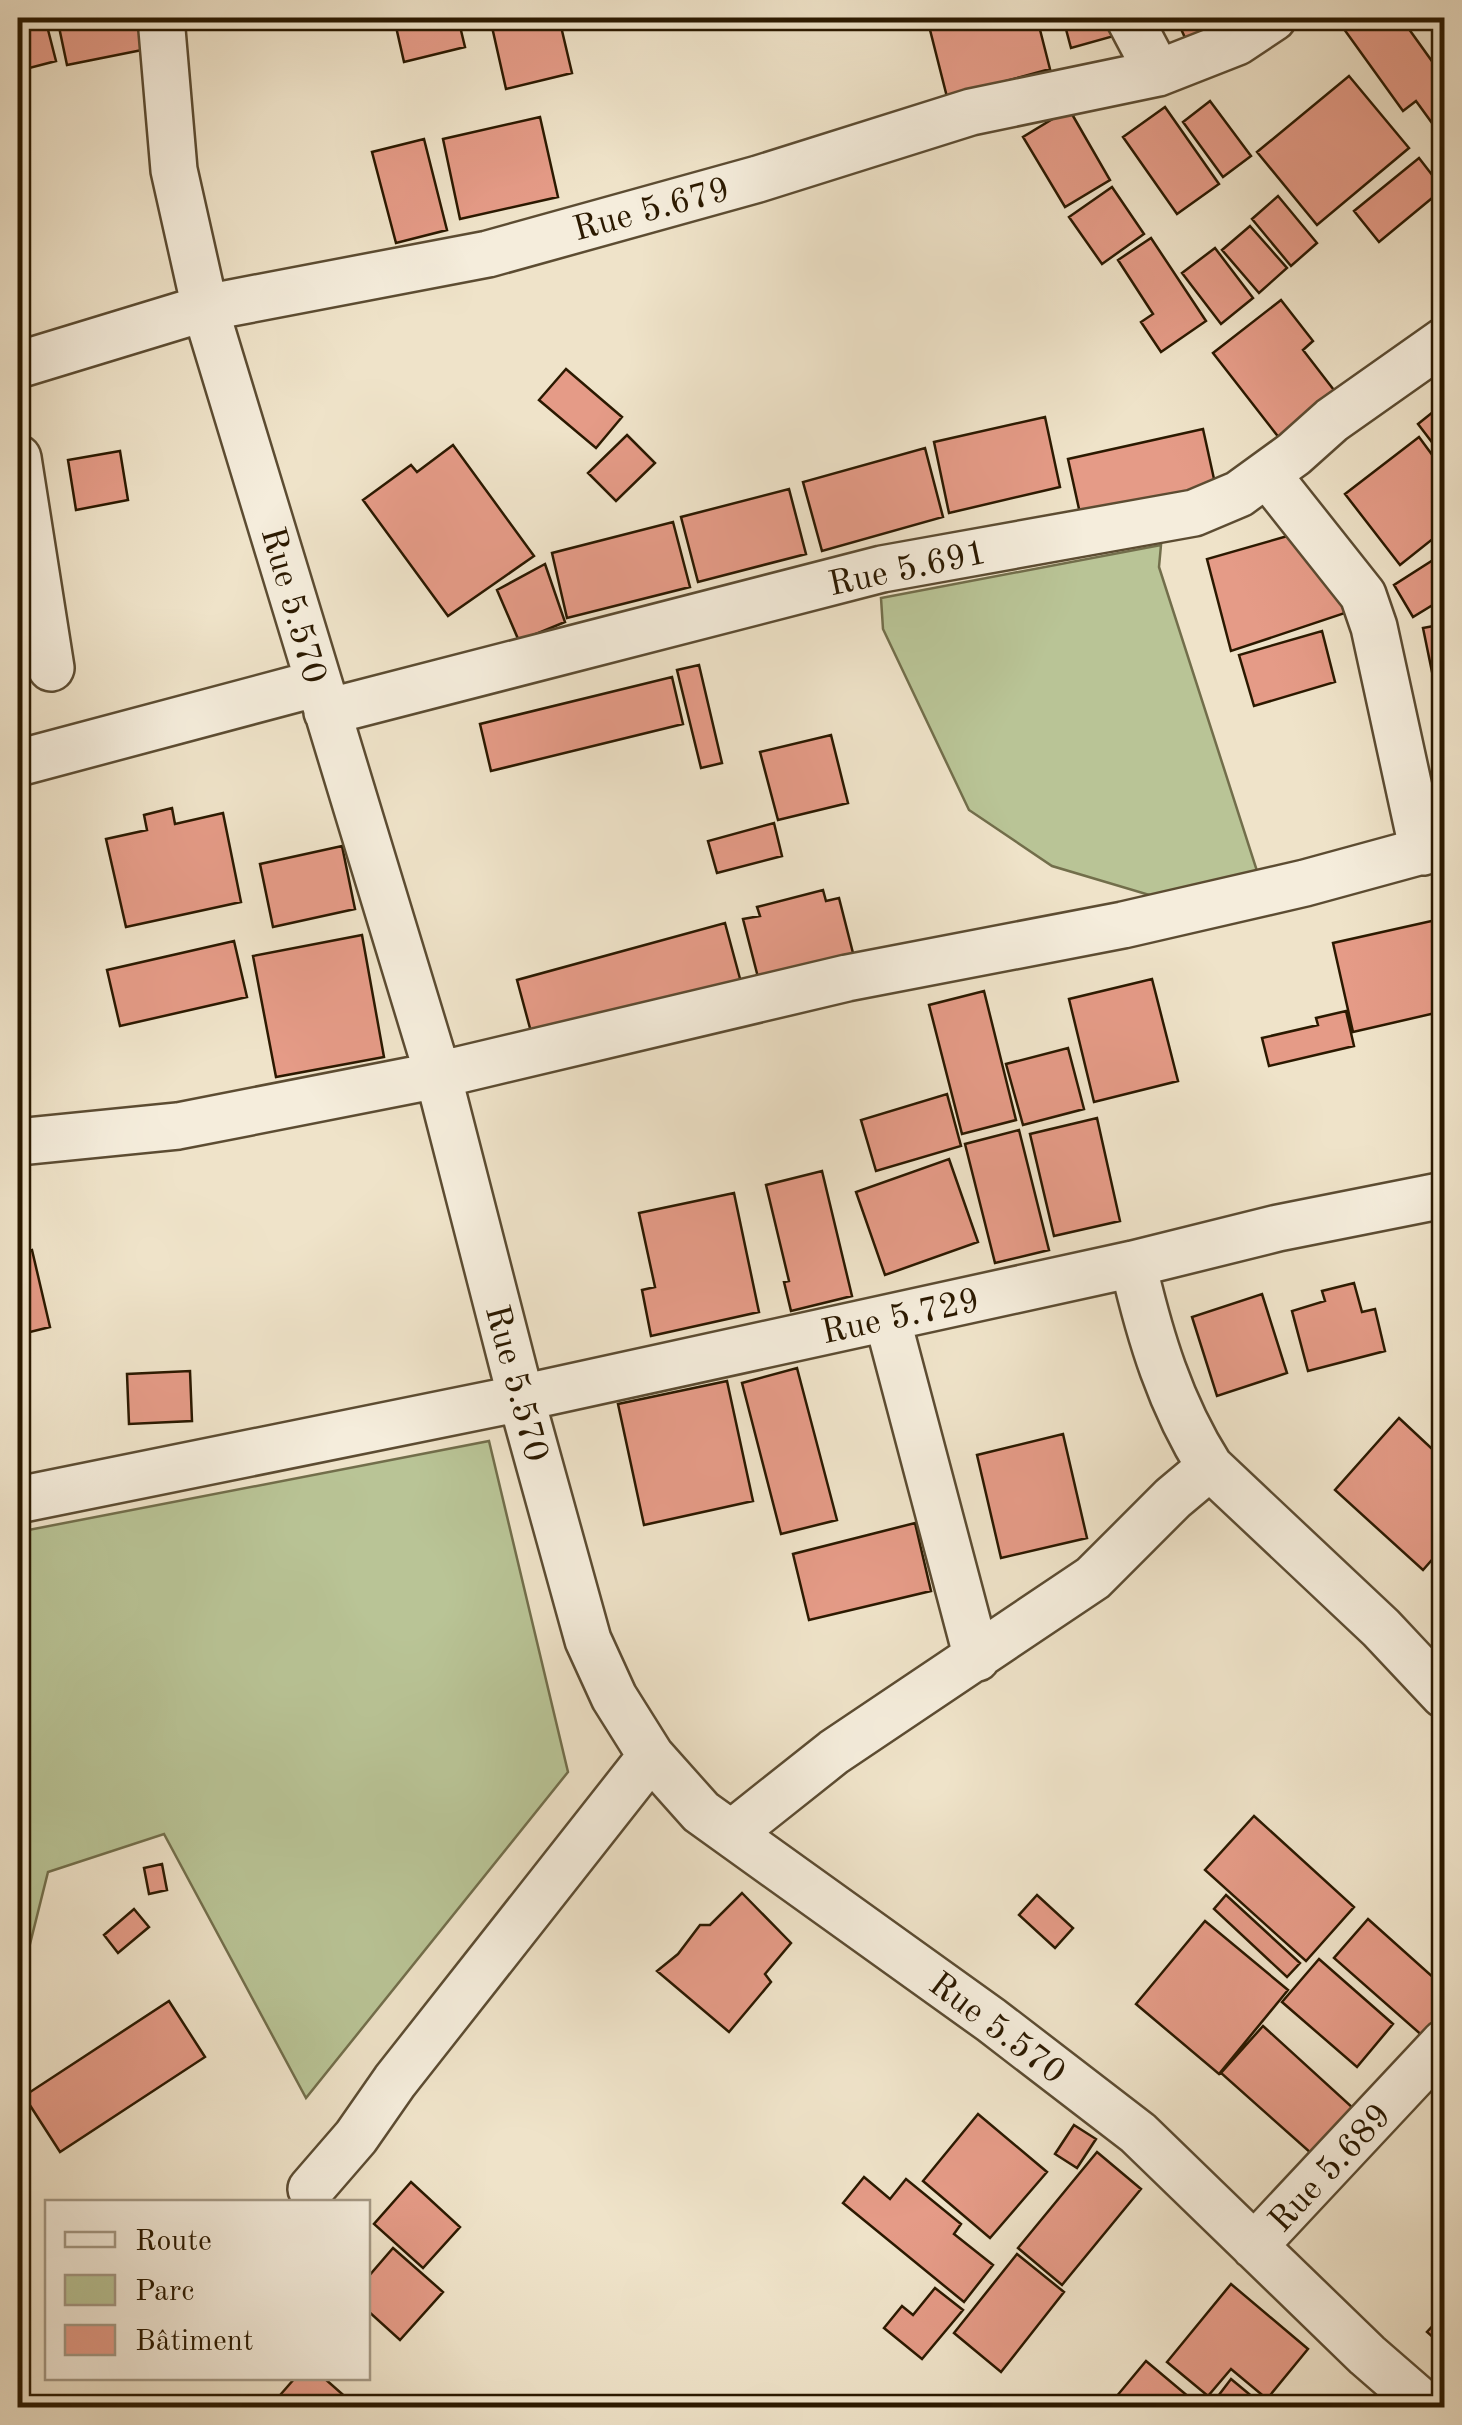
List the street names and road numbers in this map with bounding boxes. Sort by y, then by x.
street label: Rue 5.679 [570,173,734,248]
street label: Rue 5.570 [254,524,332,688]
street label: Rue 5.691 [825,536,990,603]
street label: Rue 5.729 [818,1284,983,1351]
street label: Rue 5.570 [478,1302,553,1466]
street label: Rue 5.570 [922,1967,1071,2091]
street label: Rue 5.689 [1263,2098,1398,2239]

